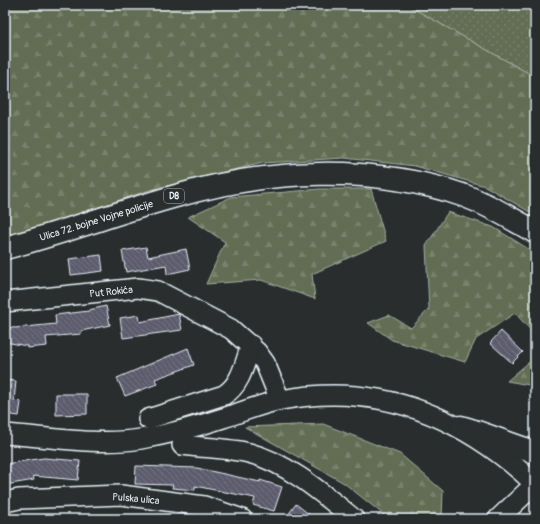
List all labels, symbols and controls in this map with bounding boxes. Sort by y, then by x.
road number: D8 [164,189,184,203]
street label: Ulica 72. bojne Vojne policije [38,198,155,244]
street label: Put Rokića [89,284,134,300]
street label: Pulska ulica [112,491,160,507]

